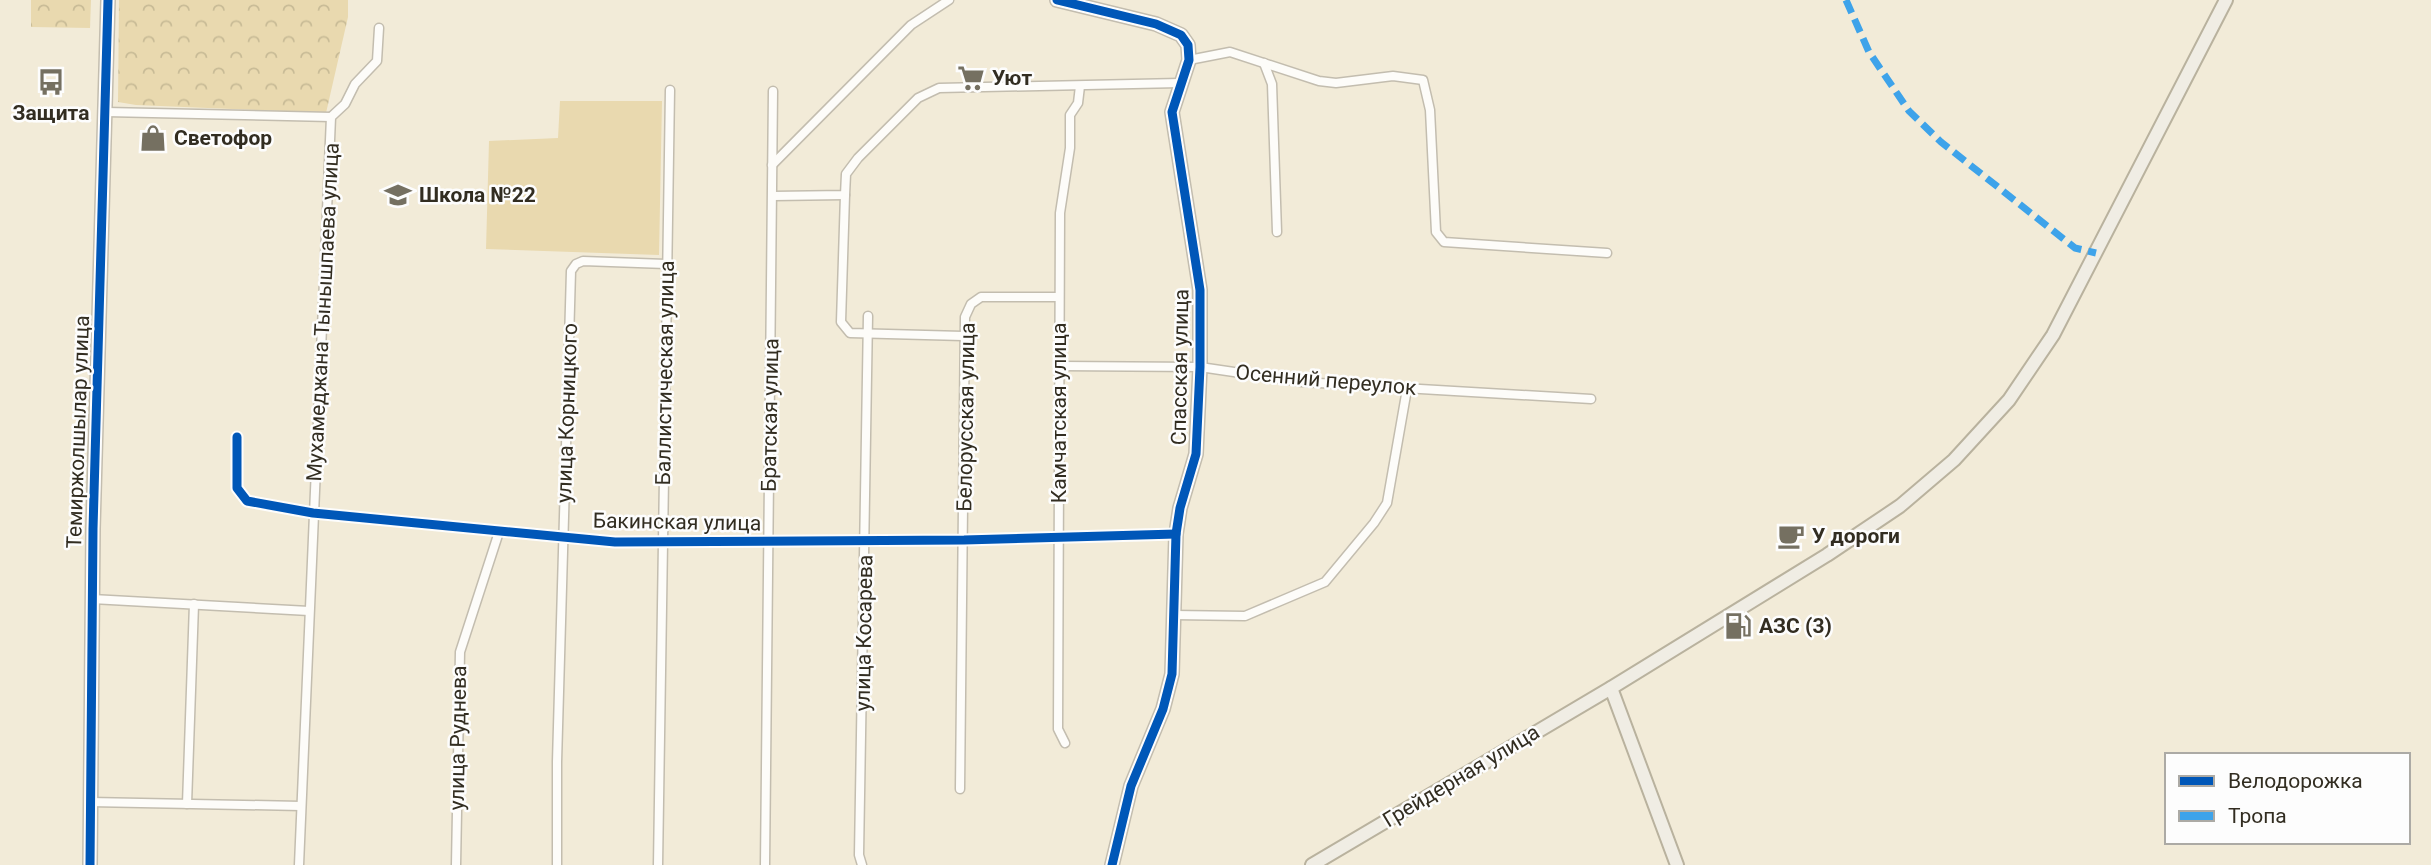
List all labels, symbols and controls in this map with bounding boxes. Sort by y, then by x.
supermarket icon: Уют [956,63,986,93]
place label: Уют [992,66,1032,90]
bus stop icon: Защита [36,67,66,97]
place label: Защита [13,101,89,125]
shop icon: Светофор [138,123,168,153]
place label: Светофор [174,126,272,150]
street label: Мухамеджана Тынышпаева улица [302,142,344,482]
school or university icon: Школа №22 [383,180,413,210]
place label: Школа №22 [419,183,536,207]
street label: Баллистическая улица [651,260,679,486]
street label: Спасская улица [1167,289,1193,445]
street label: Темиржолшылар улица [62,315,94,549]
street label: Белорусская улица [952,322,980,512]
street label: улица Корницкого [552,323,582,503]
street label: Камчатская улица [1047,323,1071,503]
street label: Братская улица [757,338,783,492]
street label: Осенний переулок [1235,360,1418,400]
street label: Бакинская улица [593,509,761,535]
cafe icon: У дороги [1776,521,1806,551]
place label: У дороги [1812,524,1900,548]
street label: улица Косарева [851,554,877,712]
fuel station icon: АЗС (3) [1723,611,1753,641]
place label: АЗС (3) [1759,614,1832,638]
street label: улица Руднева [445,665,471,811]
street label: Грейдерная улица [1378,720,1544,832]
legend [2165,753,2410,844]
text: Велодорожка [2228,769,2363,793]
text: Тропа [2228,804,2287,828]

